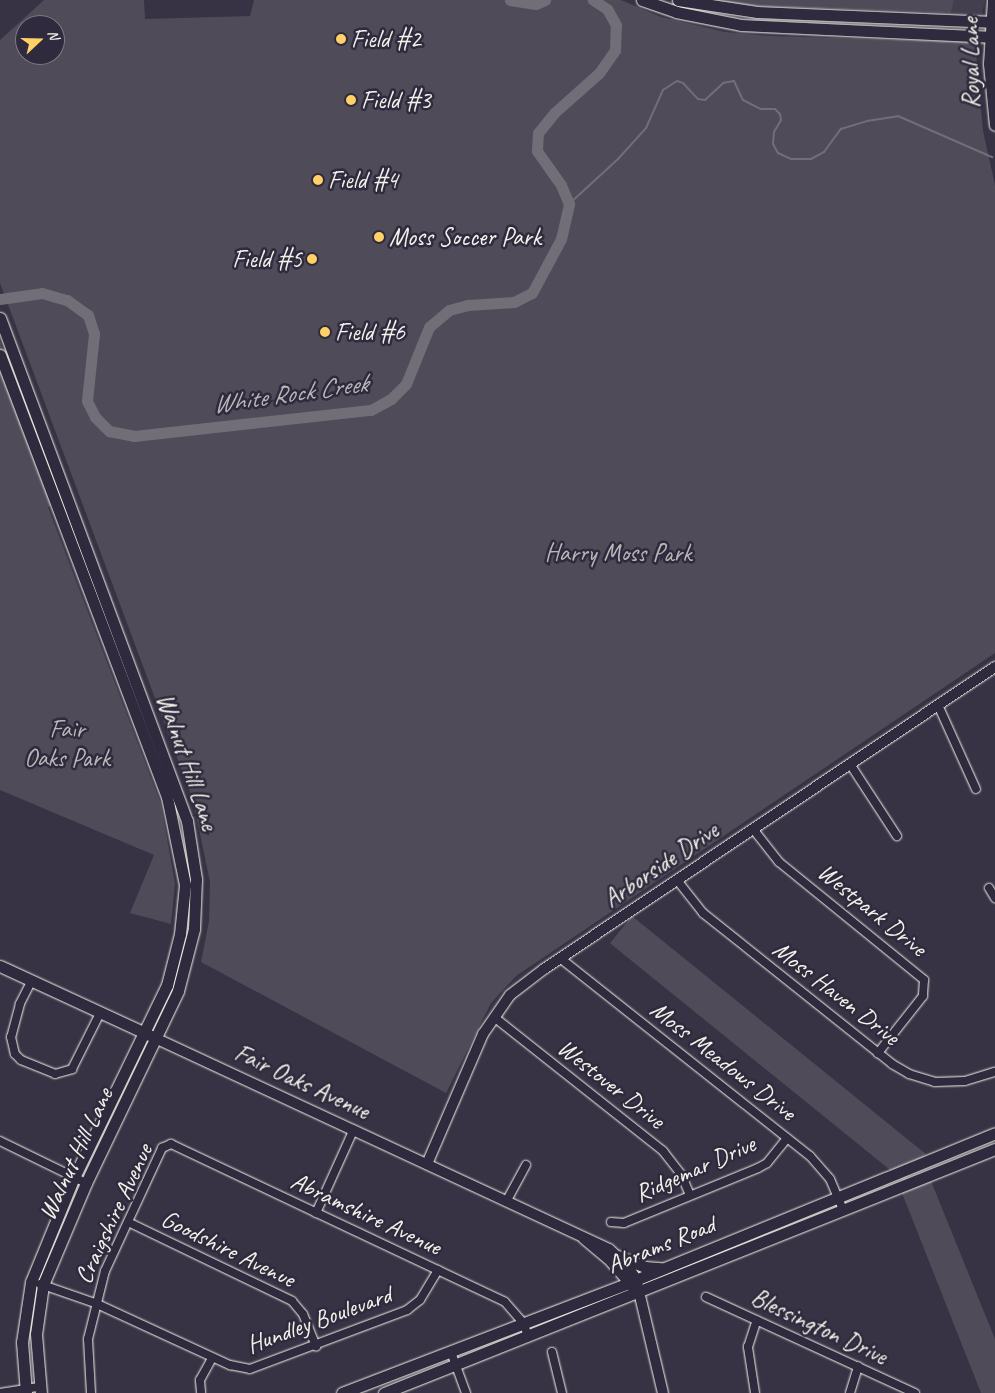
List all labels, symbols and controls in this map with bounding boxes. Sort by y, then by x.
north arrow [15,15,65,65]
street label: Royal Lane [955,17,987,109]
place label: Field #2 [351,24,421,54]
text: N [44,28,63,42]
marker: Field #2 [335,33,347,45]
place label: Field #3 [361,85,431,115]
marker: Field #3 [345,94,357,106]
place label: Field #4 [328,165,398,195]
marker: Field #4 [312,174,324,186]
place label: Moss Soccer Park [389,222,540,252]
marker: Moss Soccer Park [373,231,385,243]
place label: Field #5 [232,244,302,274]
marker: Field #5 [306,253,318,265]
place label: Field #6 [335,317,405,347]
marker: Field #6 [319,326,331,338]
water label: White Rock Creek [211,368,369,420]
park label: Harry Moss Park [544,538,692,568]
street label: Walnut Hill Lane [150,690,224,834]
park label: Fair Oaks Park [24,715,110,774]
street label: Arborside Drive [598,816,724,914]
street label: Westpark Drive [811,857,933,963]
street label: Moss Haven Drive [766,934,906,1052]
street label: Moss Meadows Drive [644,995,802,1127]
street label: Westover Drive [551,1033,671,1135]
street label: Fair Oaks Avenue [230,1038,374,1126]
street label: Walnut Hill Lane [32,1083,120,1225]
street label: Ridgemar Drive [630,1129,760,1209]
street label: Craigshire Avenue [69,1139,159,1289]
street label: Abramshire Avenue [286,1166,446,1262]
street label: Goodshire Avenue [156,1204,300,1294]
street label: Abrams Road [603,1210,719,1280]
street label: Hundley Boulevard [242,1280,396,1360]
street label: Blessington Drive [746,1282,892,1372]

